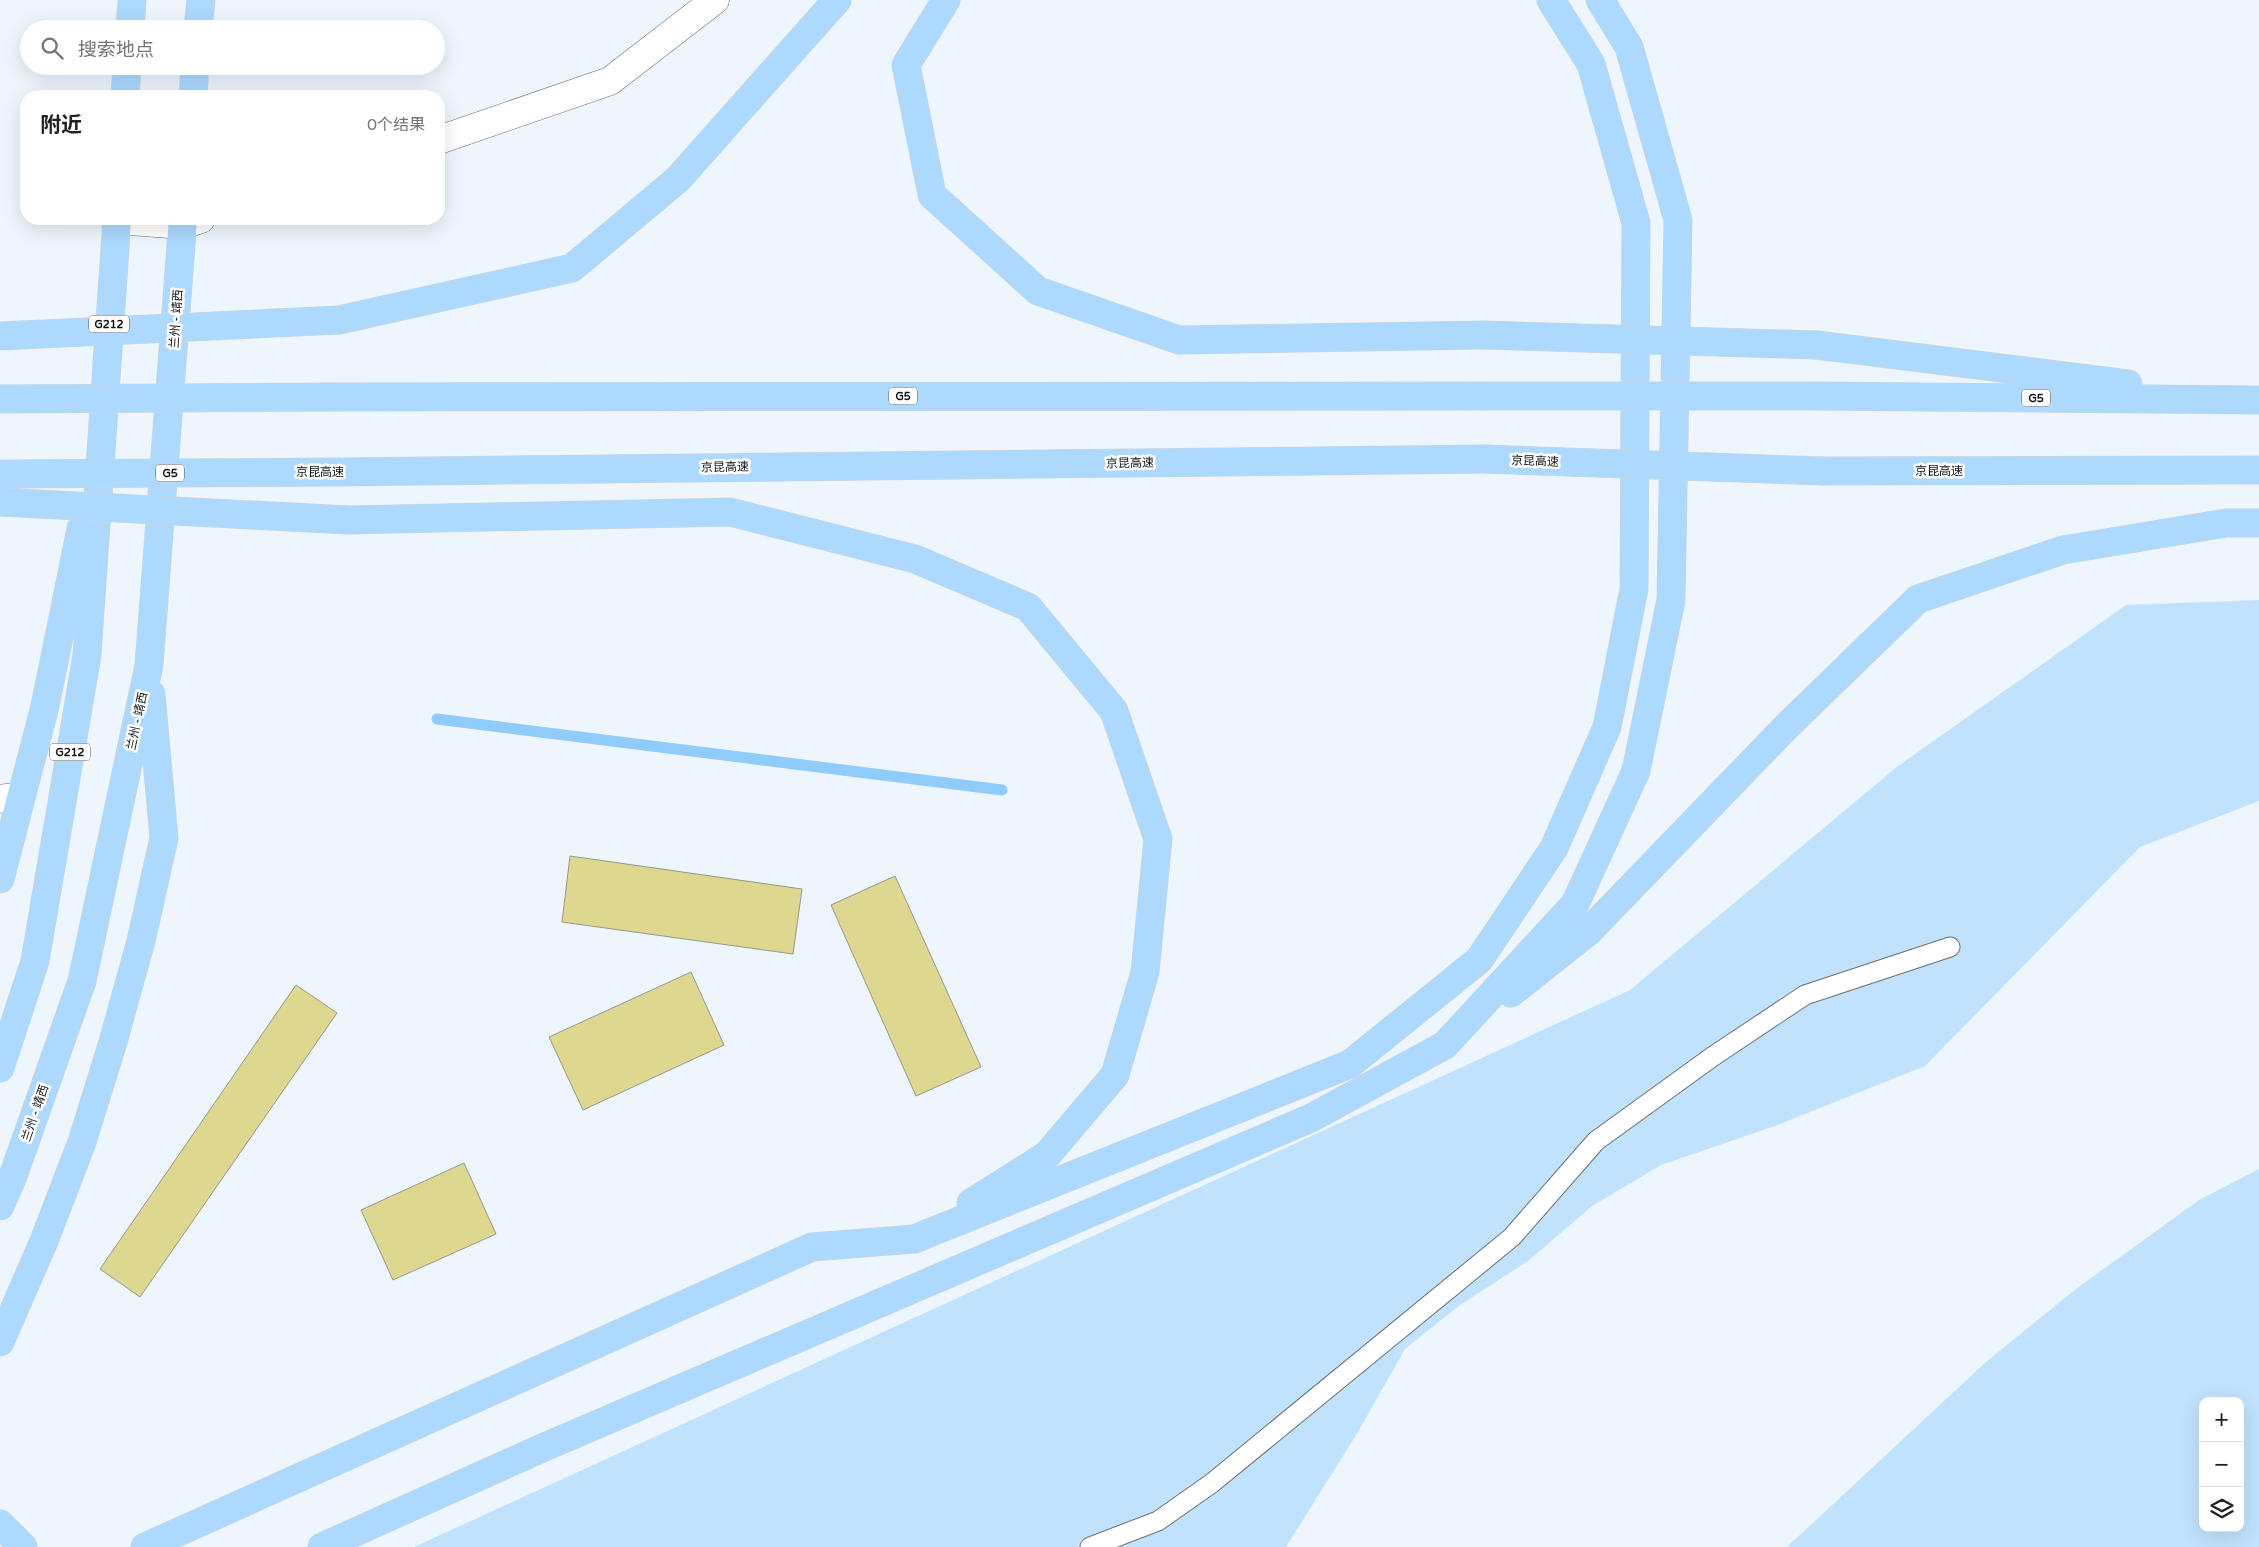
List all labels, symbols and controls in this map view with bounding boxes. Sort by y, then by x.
search box [20,20,445,75]
icon: search [38,34,66,62]
text: 搜索地点 [78,39,154,61]
text: 附近 [40,113,82,138]
text: 0个结果 [367,115,425,135]
street label: 兰州 - 靖西 [167,289,185,349]
road number: G212 [89,316,129,332]
road number: G5 [889,388,917,404]
road number: G5 [2022,389,2050,406]
street label: 京昆高速 [1511,453,1559,469]
street label: 京昆高速 [1106,456,1154,470]
street label: 京昆高速 [701,460,749,474]
road number: G5 [156,464,184,482]
street label: 京昆高速 [1915,464,1963,478]
street label: 京昆高速 [296,465,344,479]
street label: 兰州 - 靖西 [124,691,150,751]
road number: G212 [50,744,90,760]
street label: 兰州 - 靖西 [19,1083,51,1143]
map controls [2199,1397,2244,1532]
button: + [2199,1397,2244,1442]
button: − [2199,1442,2244,1487]
button: layers [2199,1487,2244,1532]

